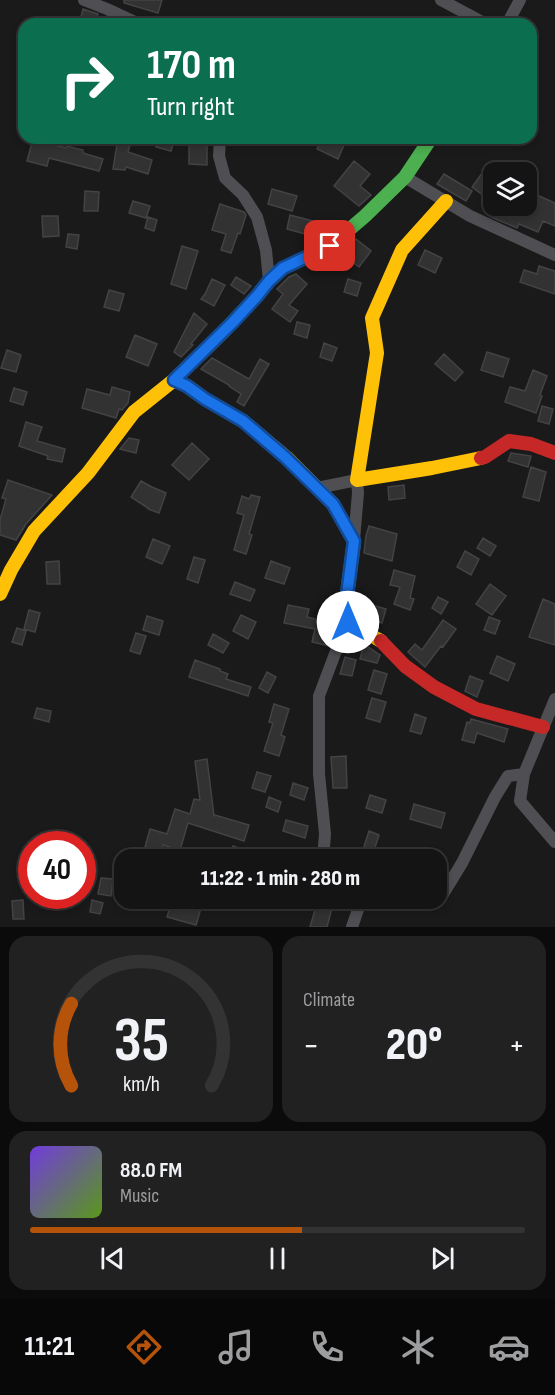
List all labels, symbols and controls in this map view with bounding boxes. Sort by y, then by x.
text: 170 m [147,40,236,91]
icon: right [48,42,126,120]
text: Turn right [147,91,234,123]
map controls [483,162,537,216]
button: layers [483,162,537,216]
pin [304,220,355,271]
icon: arrive [313,229,346,262]
position arrow [316,590,380,654]
speed limit sign: 40 [18,831,96,909]
text: 11:22 · 1 min · 280 m [201,865,360,892]
text: Climate [303,988,355,1012]
text: 35 [113,1004,169,1079]
text: 20° [386,1018,442,1073]
text: − [303,1026,319,1066]
text: + [509,1026,525,1066]
text: km/h [122,1072,160,1097]
text: 88.0 FM [120,1157,182,1184]
text: Music [120,1184,159,1208]
icon: previous [96,1242,129,1275]
icon: pause [261,1242,294,1275]
icon: next [426,1242,459,1275]
icon: directions [123,1326,165,1368]
icon: music [215,1326,257,1368]
icon: phone [306,1326,348,1368]
icon: climate [397,1326,439,1368]
icon: car [488,1326,530,1368]
text: 11:21 [25,1331,74,1363]

